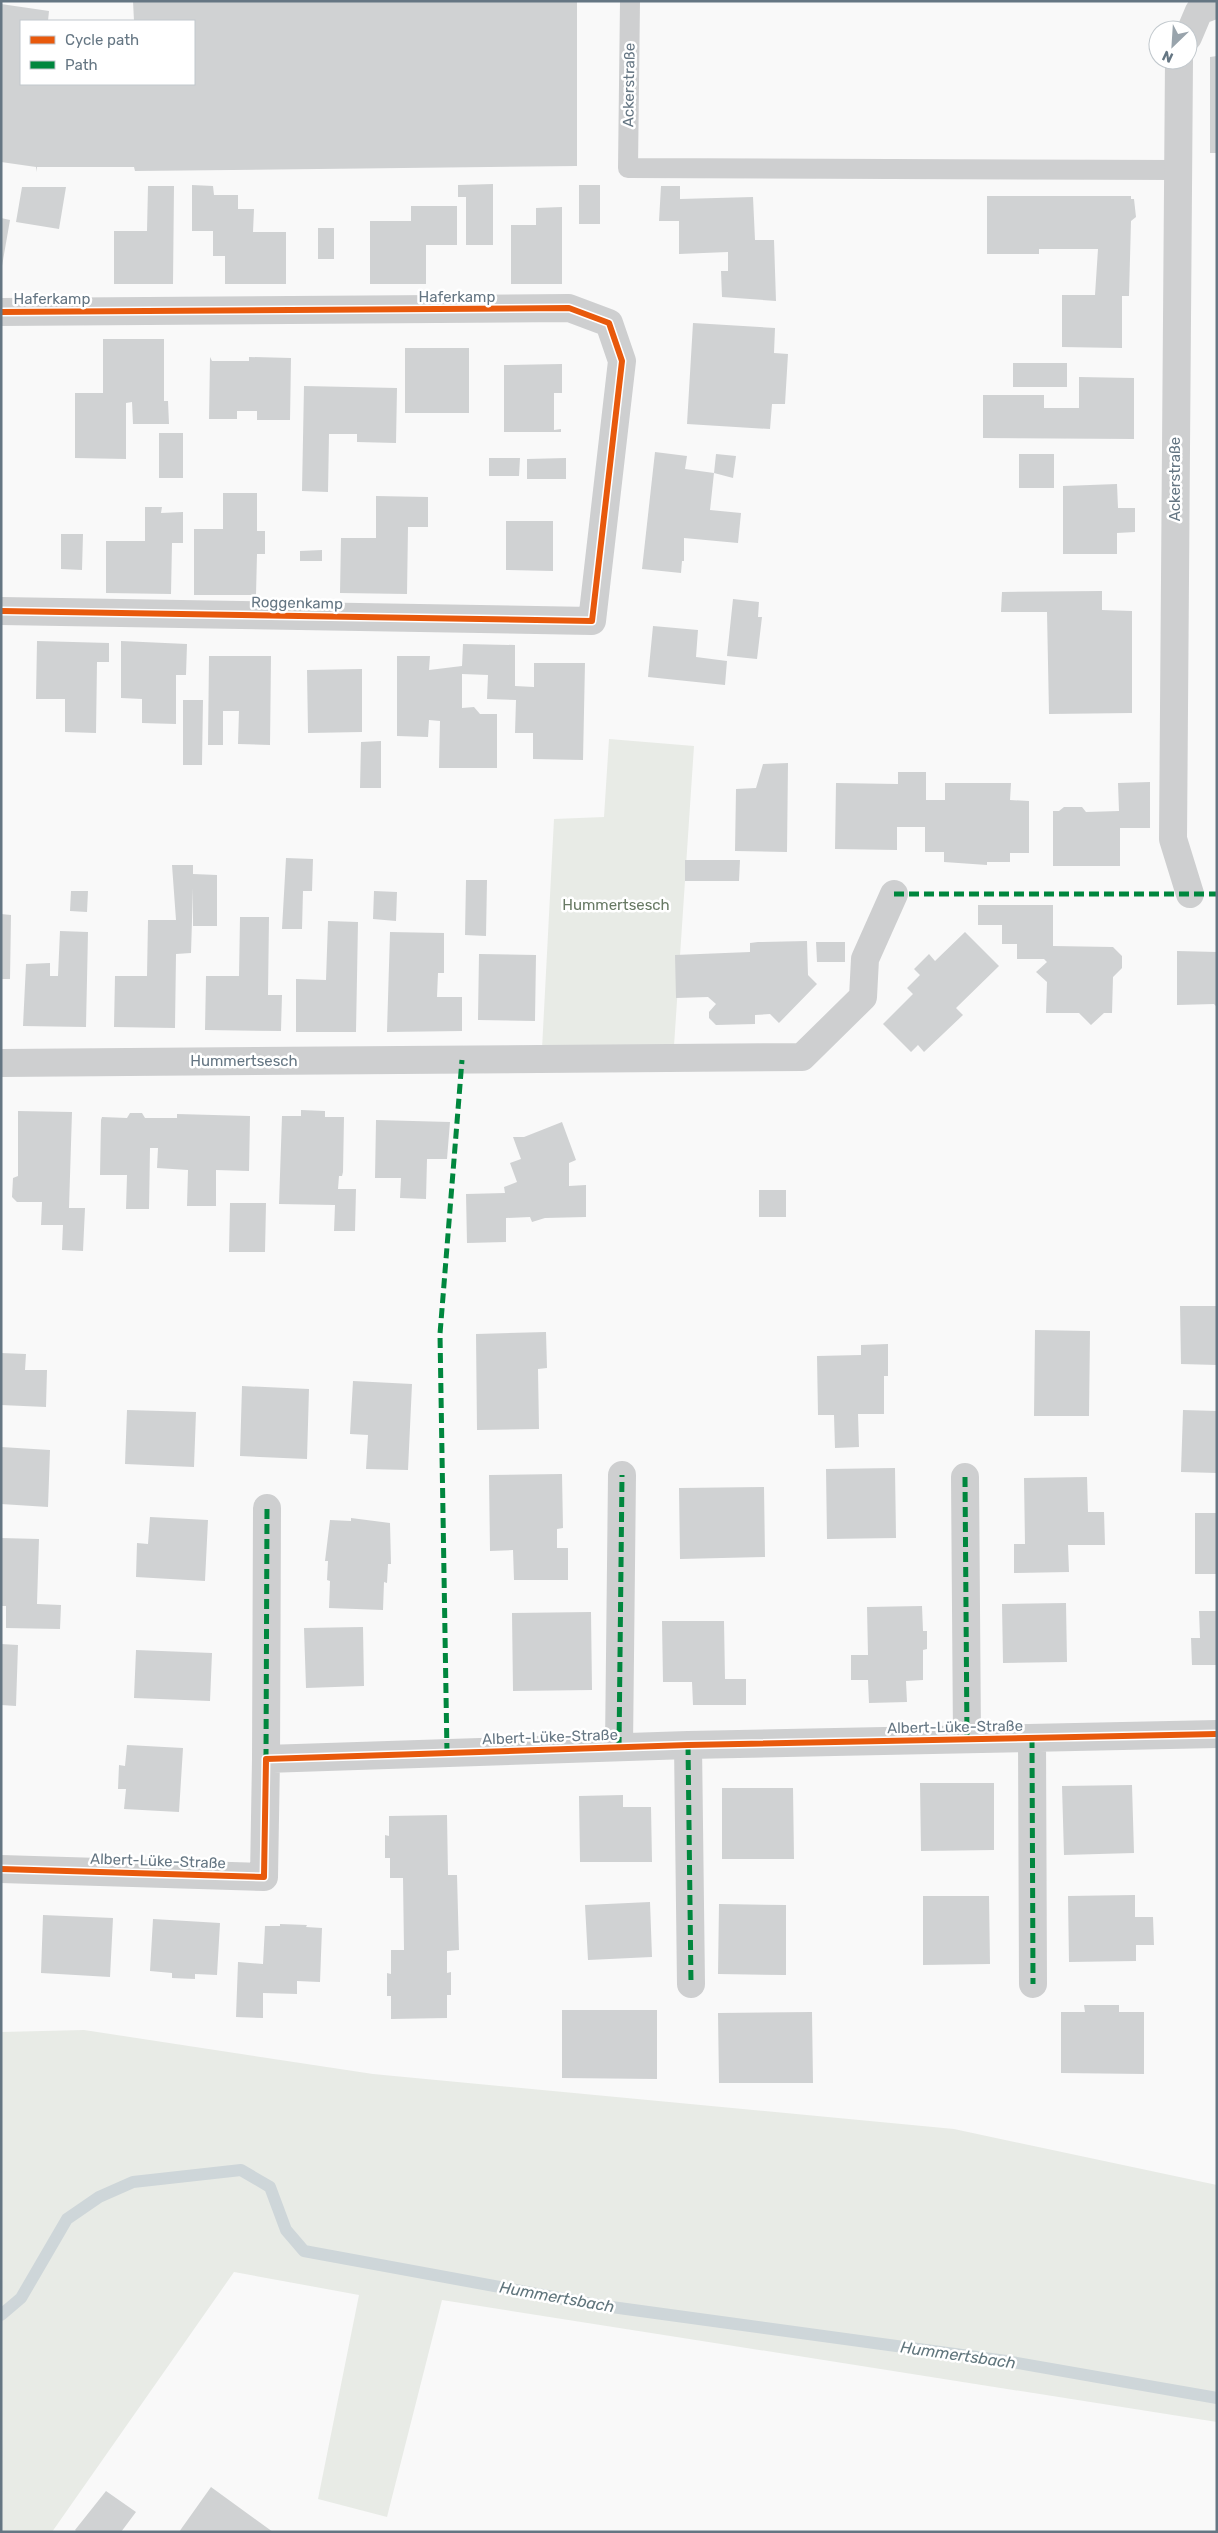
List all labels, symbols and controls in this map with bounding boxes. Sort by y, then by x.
legend [20,20,195,85]
north arrow [1148,20,1198,70]
text: Cycle path [65,31,139,49]
street label: Ackerstraße [619,43,639,127]
text: N [1160,46,1176,66]
text: Path [65,56,98,74]
street label: Haferkamp [419,288,495,306]
street label: Haferkamp [14,290,90,308]
street label: Ackerstraße [1166,437,1184,521]
street label: Roggenkamp [251,593,343,613]
park label: Hummertsesch [562,896,670,914]
street label: Hummertsesch [190,1052,298,1070]
street label: Albert-Lüke-Straße [887,1717,1023,1737]
street label: Albert-Lüke-Straße [482,1726,618,1748]
street label: Albert-Lüke-Straße [90,1850,226,1872]
water label: Hummertsbach [498,2278,616,2316]
water label: Hummertsbach [899,2337,1017,2373]

